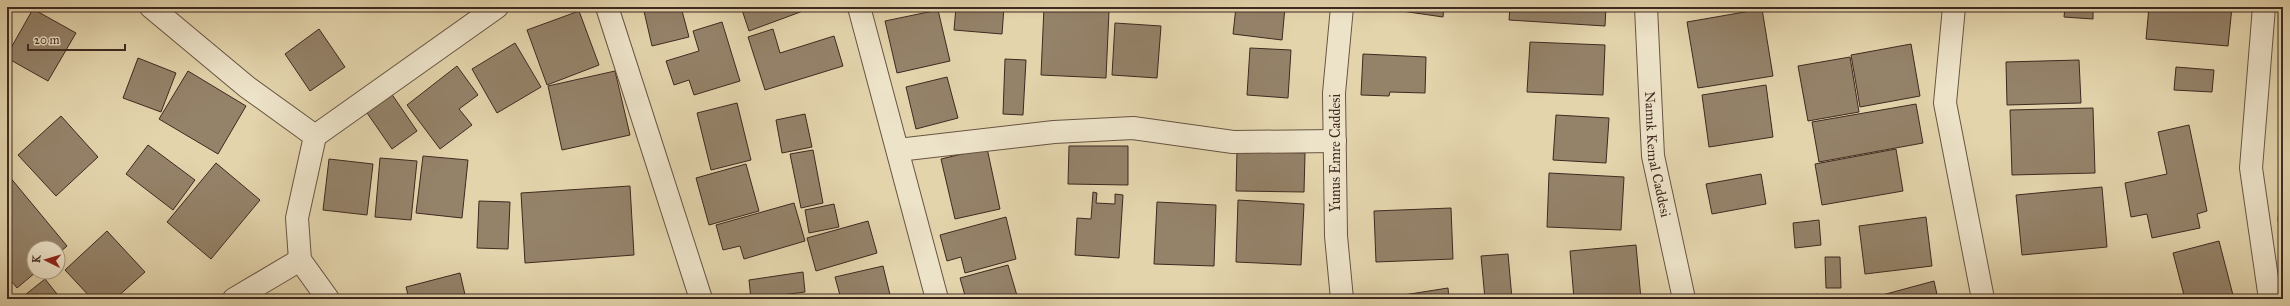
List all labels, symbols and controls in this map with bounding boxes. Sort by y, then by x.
scale bar [28,26,125,52]
text: 20 m [34,33,60,47]
street label: Namık Kemal Caddesi [1641,91,1674,219]
street label: Yunus Emre Caddesi [1327,94,1344,212]
north arrow [26,240,66,280]
text: K [30,254,43,264]

